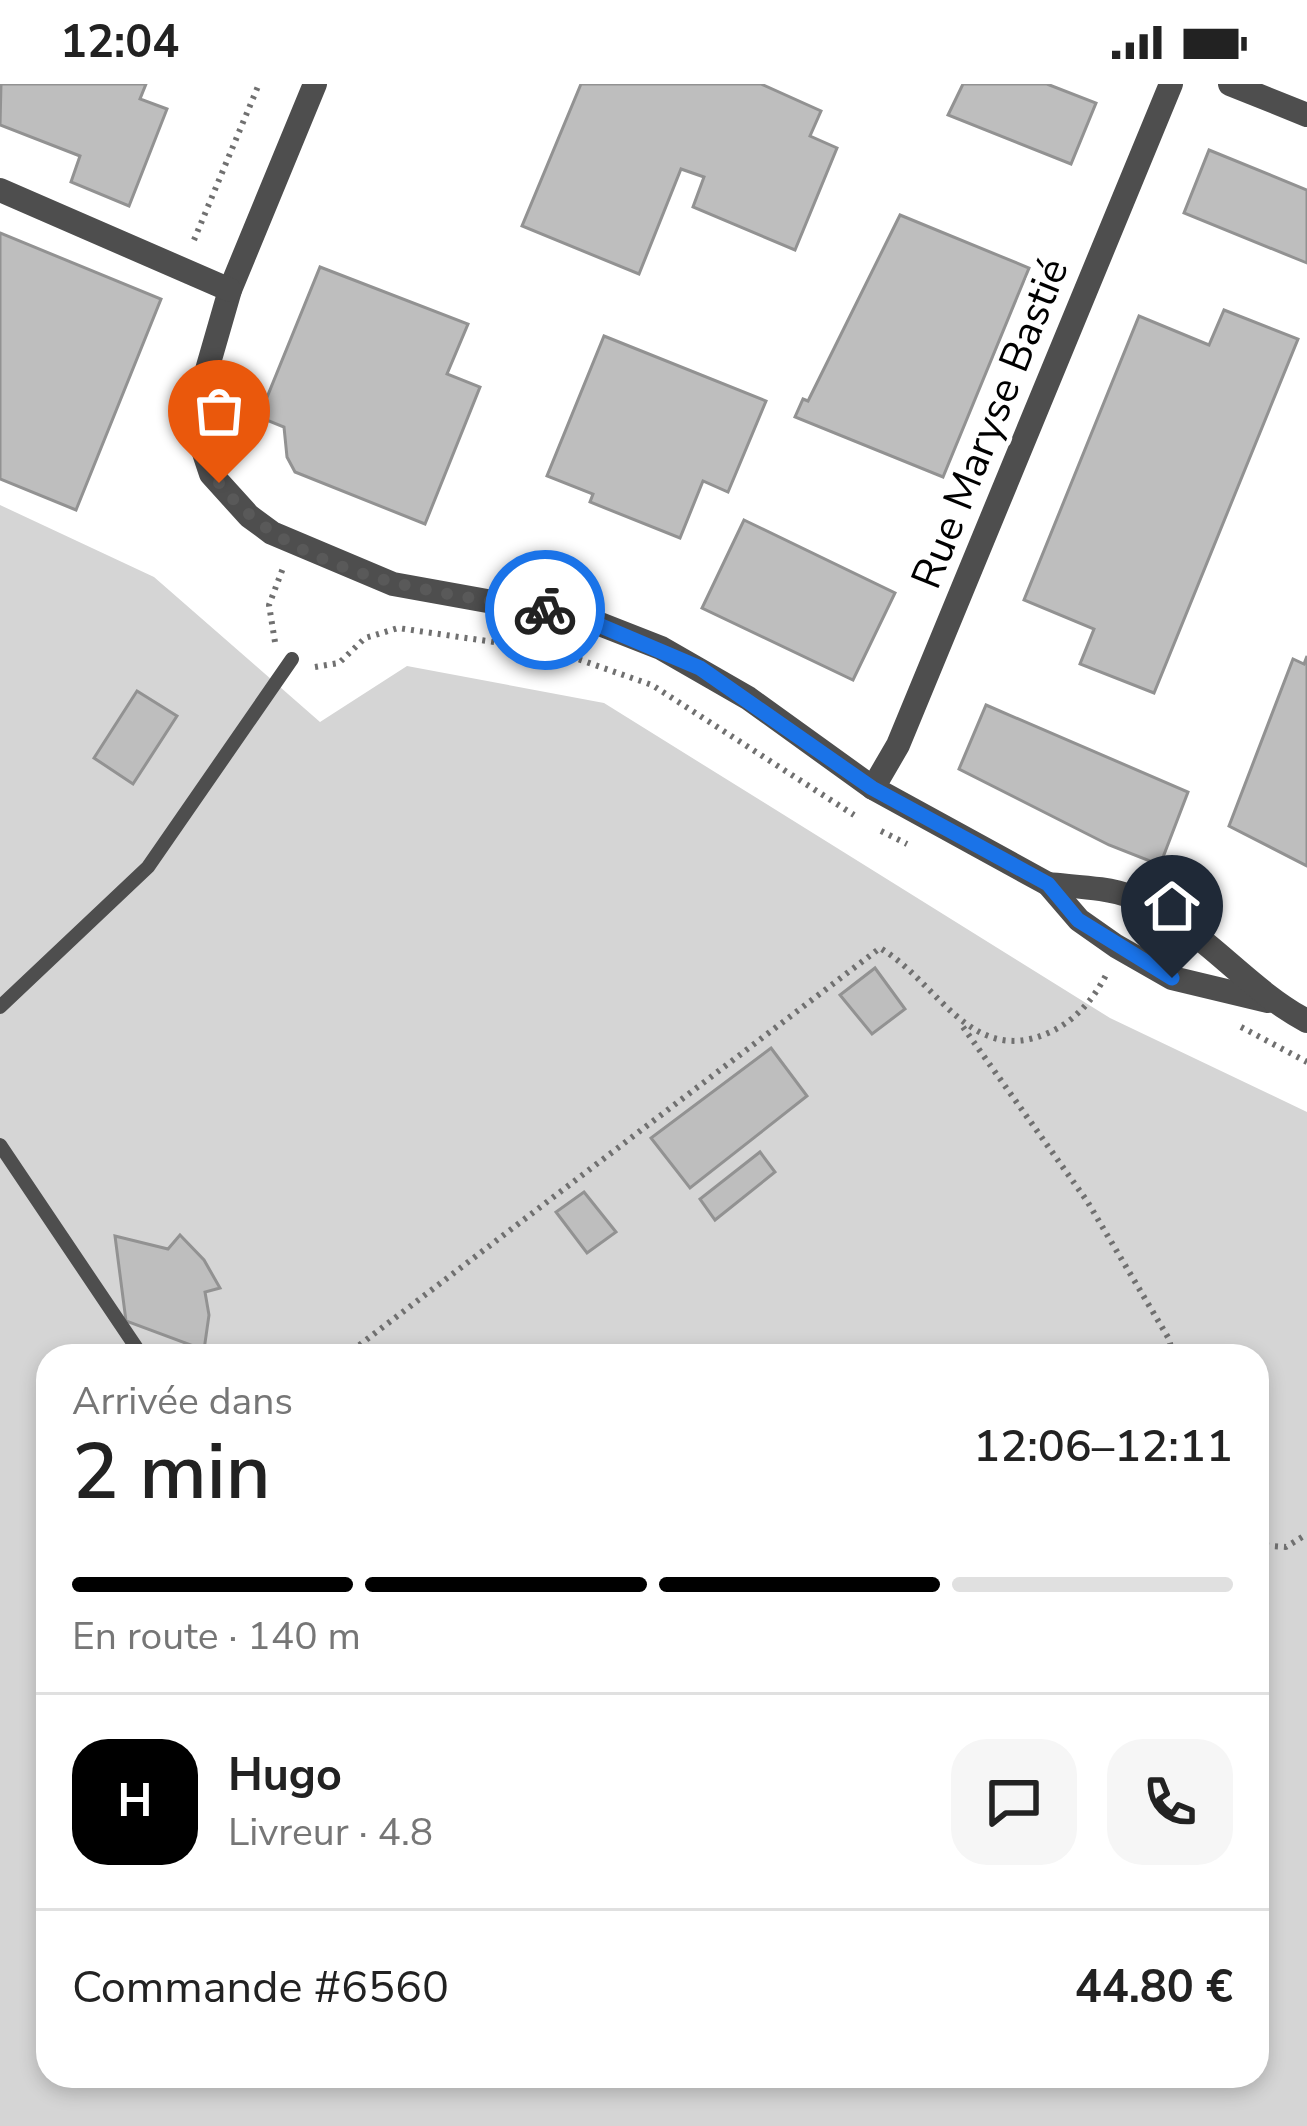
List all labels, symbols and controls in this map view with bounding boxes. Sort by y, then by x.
text: 12:04 [60,12,179,73]
street label: Rue Maryse Bastié [898,250,1083,597]
pin [168,360,270,483]
icon: bag [186,378,252,444]
courier [485,550,605,670]
icon: bike [512,577,578,643]
pin [1121,855,1223,978]
icon: home [1139,873,1205,939]
text: Arrivée dans [72,1375,293,1428]
text: 12:06–12:11 [973,1416,1233,1477]
text: 2 min [72,1419,271,1526]
text: En route · 140 m [72,1610,361,1663]
button: chat [951,1739,1077,1865]
button: phone [1107,1739,1233,1865]
text: Hugo [228,1745,342,1806]
text: H [118,1771,152,1832]
text: Livreur · 4.8 [228,1806,433,1859]
text: Commande #6560 [72,1957,449,2018]
text: 44.80 € [1075,1957,1233,2018]

